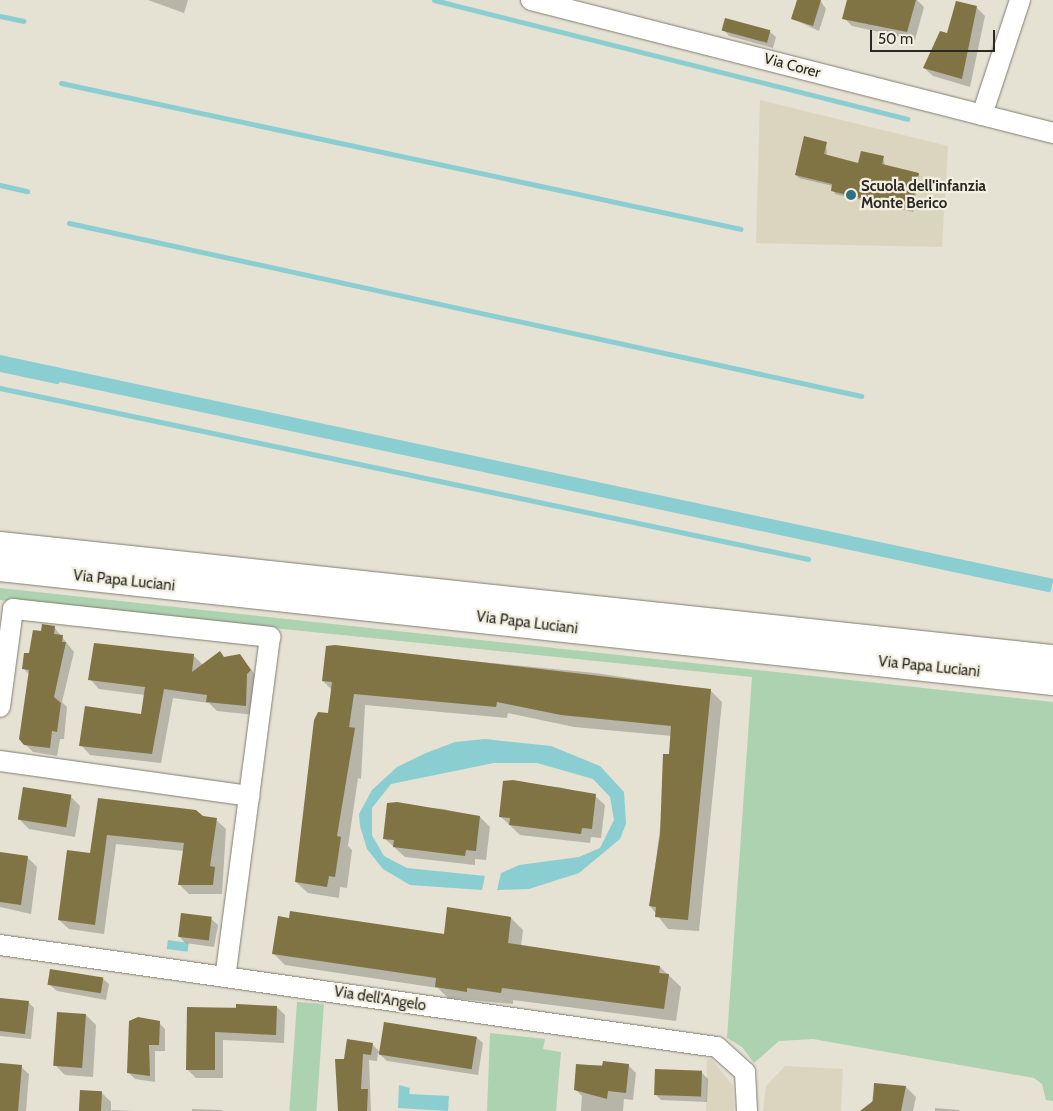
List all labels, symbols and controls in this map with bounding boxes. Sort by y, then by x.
scale bar [873,20,998,52]
text: 50 m [878,30,913,48]
street label: Via Corer [762,50,822,82]
place label: Scuola dell'infanzia Monte Berico [861,177,986,212]
marker: Scuola dell'infanzia Monte Berico [845,189,857,201]
street label: Via Papa Luciani [72,567,176,595]
street label: Via Papa Luciani [475,608,579,638]
street label: Via Papa Luciani [877,653,981,681]
street label: Via dell'Angelo [333,983,427,1015]

